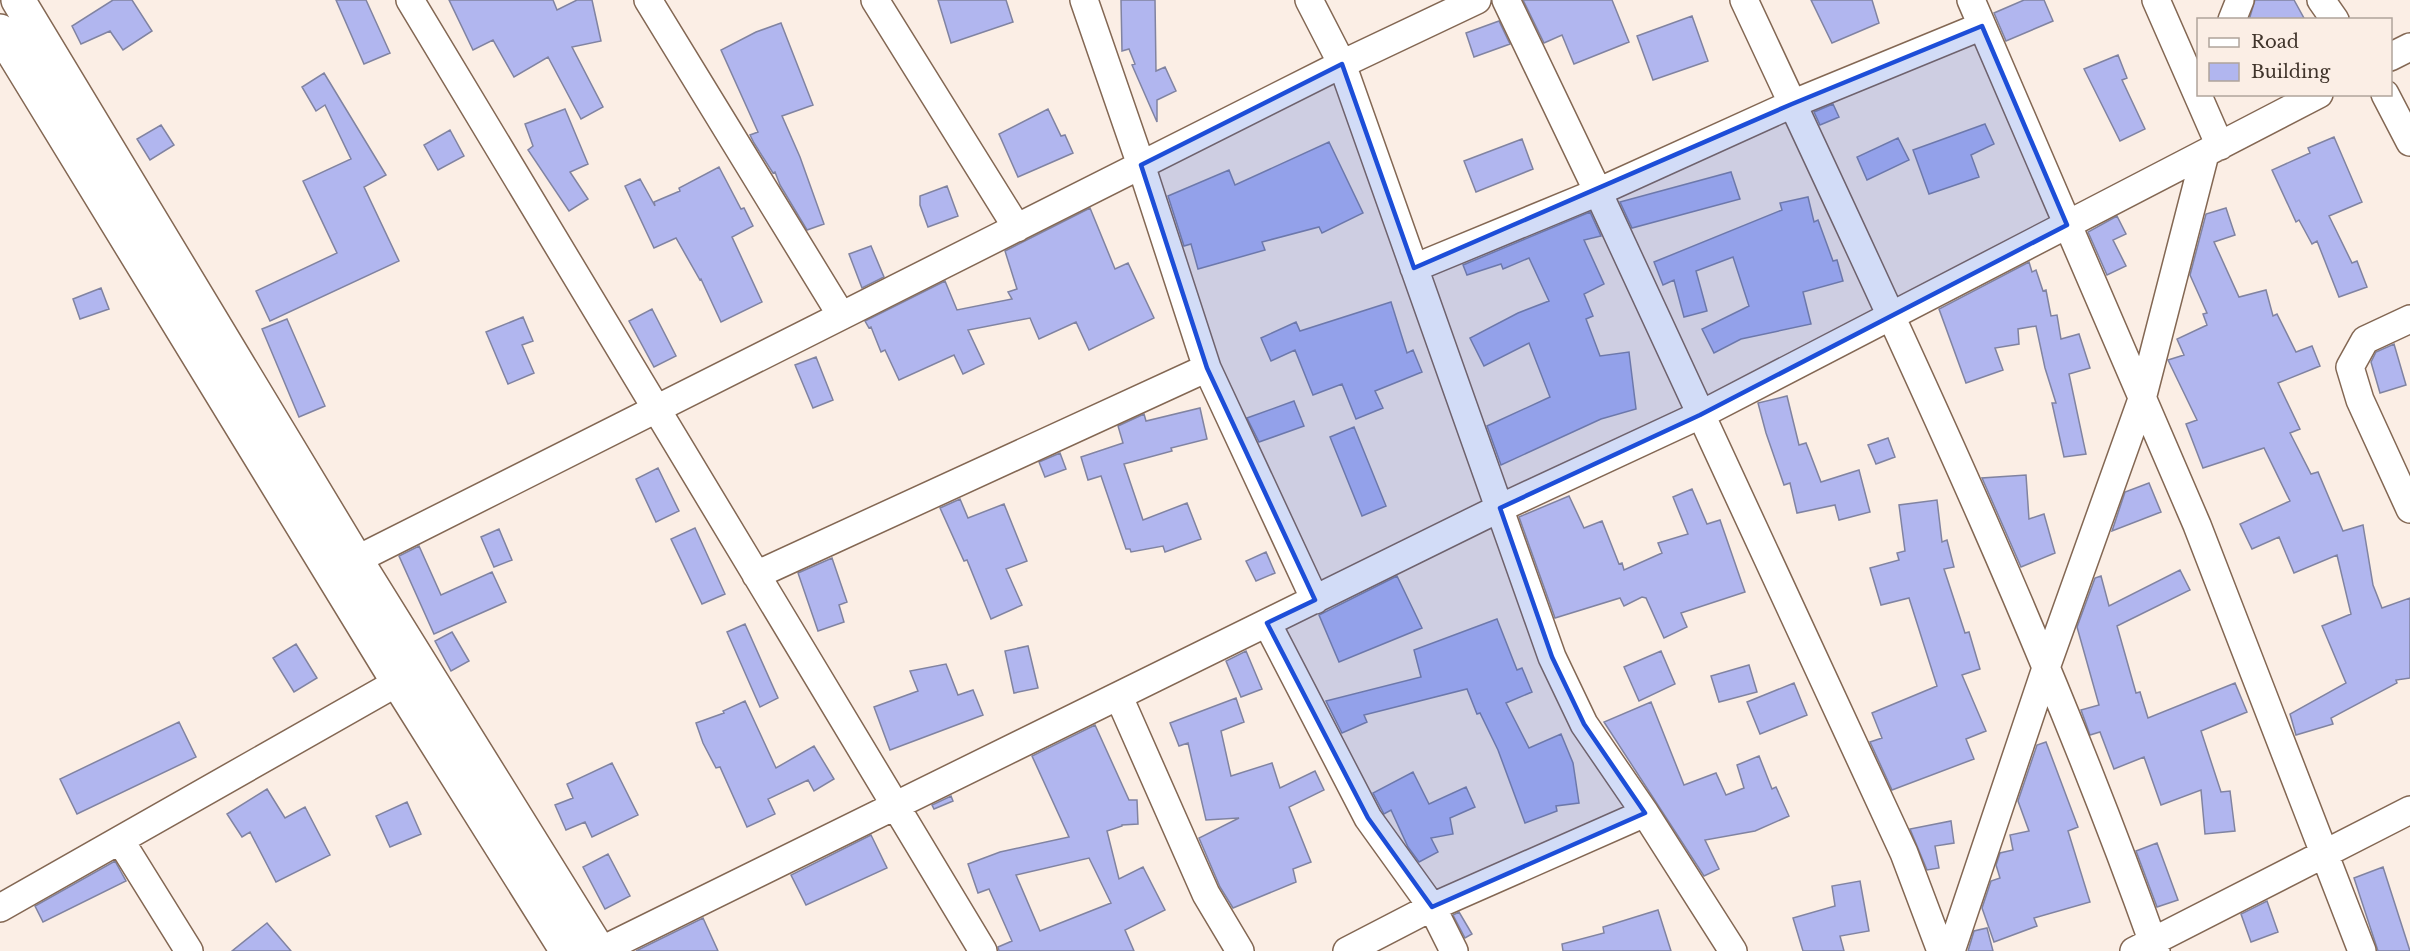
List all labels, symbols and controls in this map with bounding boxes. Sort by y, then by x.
legend [2197,18,2392,96]
text: Road [2251,31,2299,53]
text: Building [2251,61,2330,83]

